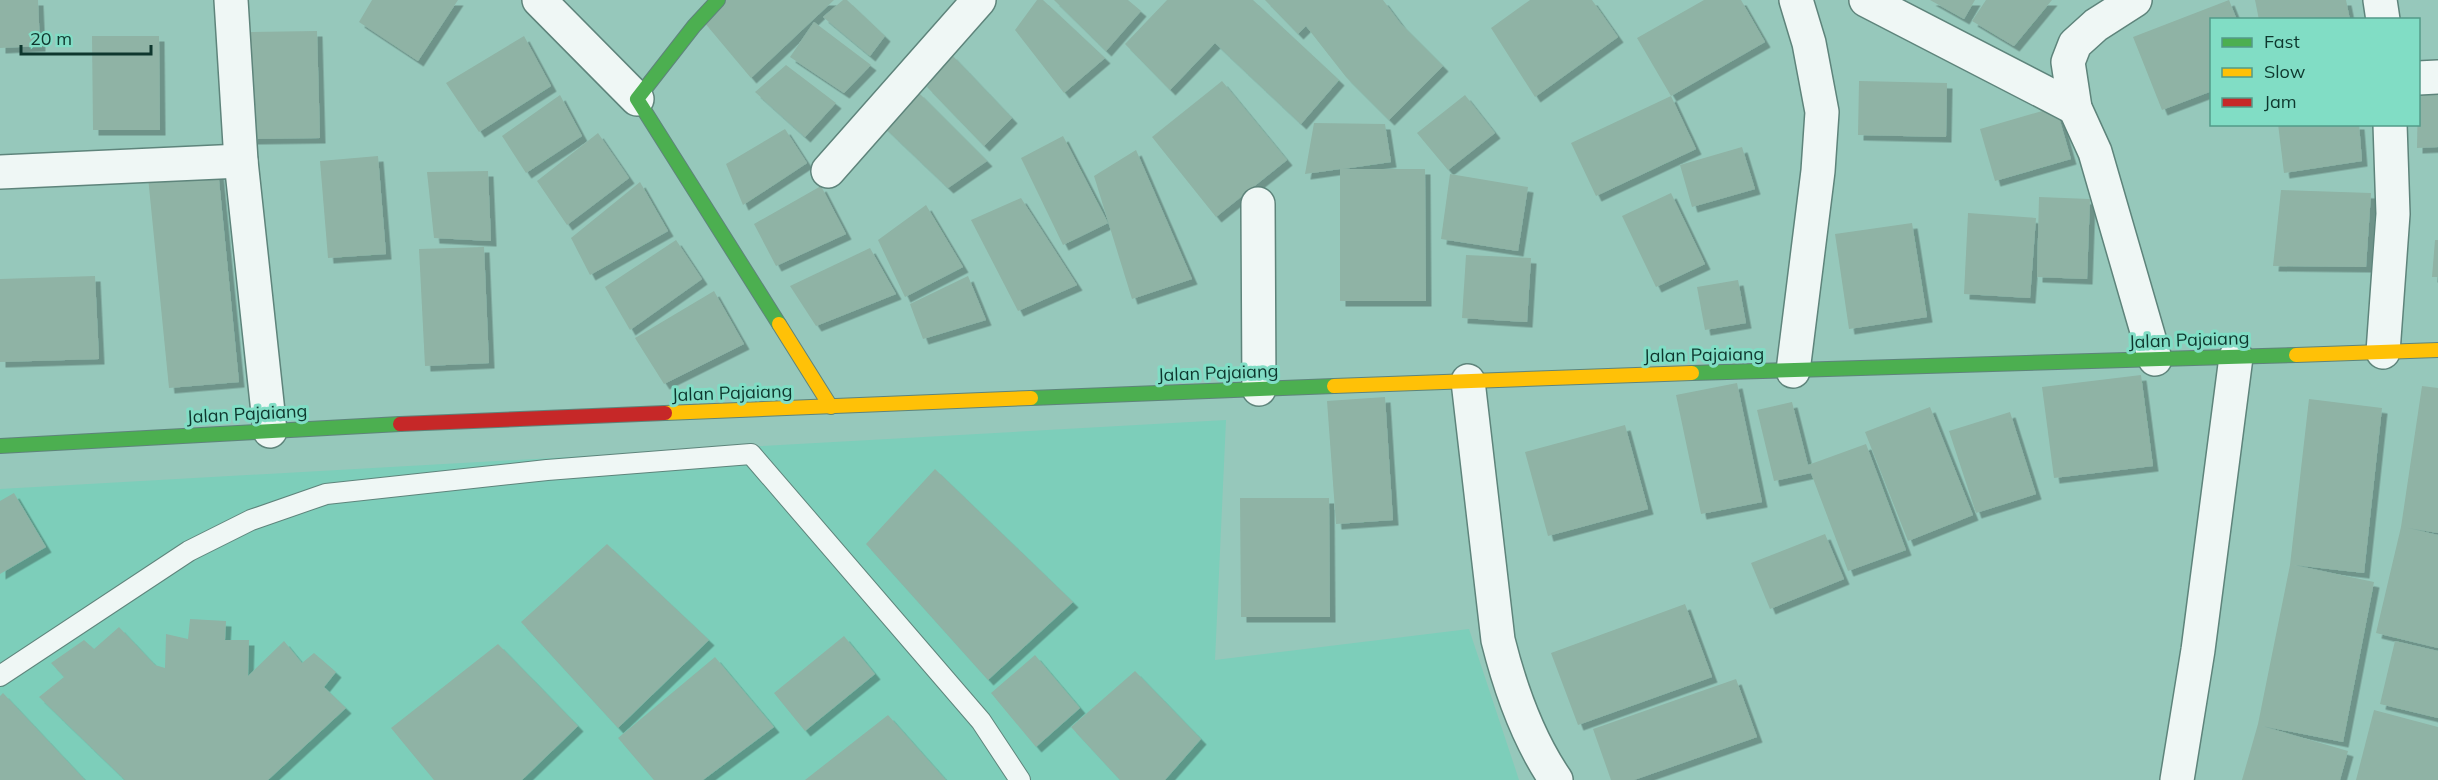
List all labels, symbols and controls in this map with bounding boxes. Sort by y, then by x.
scale bar [21,18,152,56]
legend [2210,18,2420,126]
text: 20 m [30,27,72,50]
text: Fast [2264,30,2300,53]
text: Slow [2264,60,2306,83]
text: Jam [2264,90,2297,113]
street label: Jalan Pajaiang [2128,326,2250,353]
street label: Jalan Pajaiang [1643,342,1765,367]
street label: Jalan Pajaiang [1157,359,1279,386]
street label: Jalan Pajaiang [671,379,793,406]
street label: Jalan Pajaiang [186,399,308,428]

